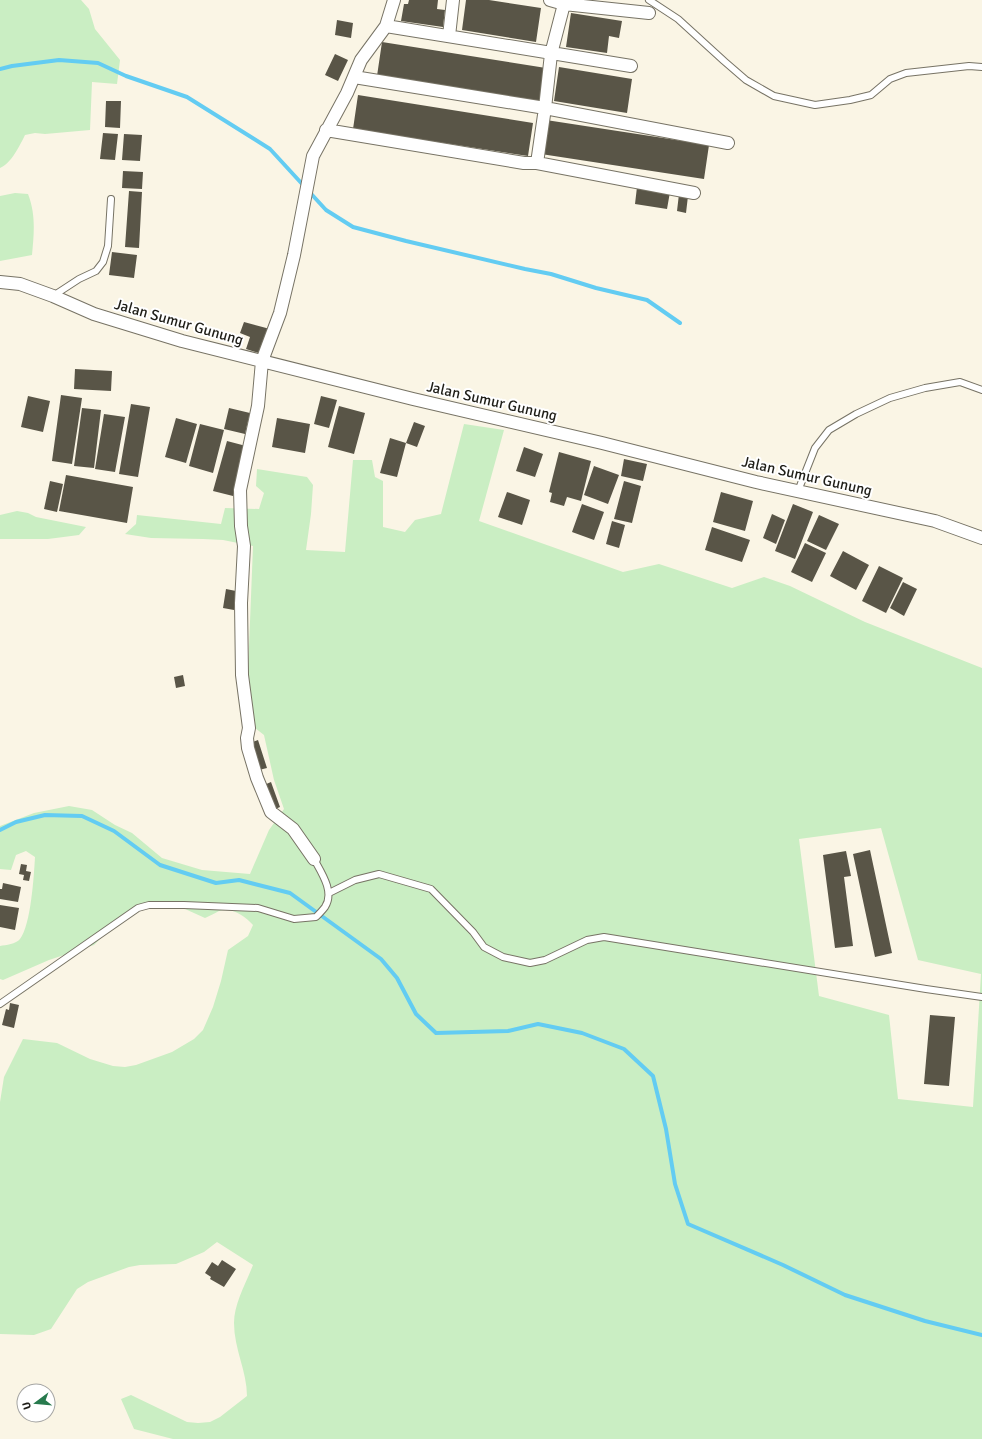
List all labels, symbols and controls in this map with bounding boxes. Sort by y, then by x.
street label: Jalan Sumur Gunung [112,295,246,349]
street label: Jalan Sumur Gunung [425,377,559,425]
street label: Jalan Sumur Gunung [740,452,874,500]
north arrow [16,1383,56,1423]
text: U [20,1400,34,1411]

